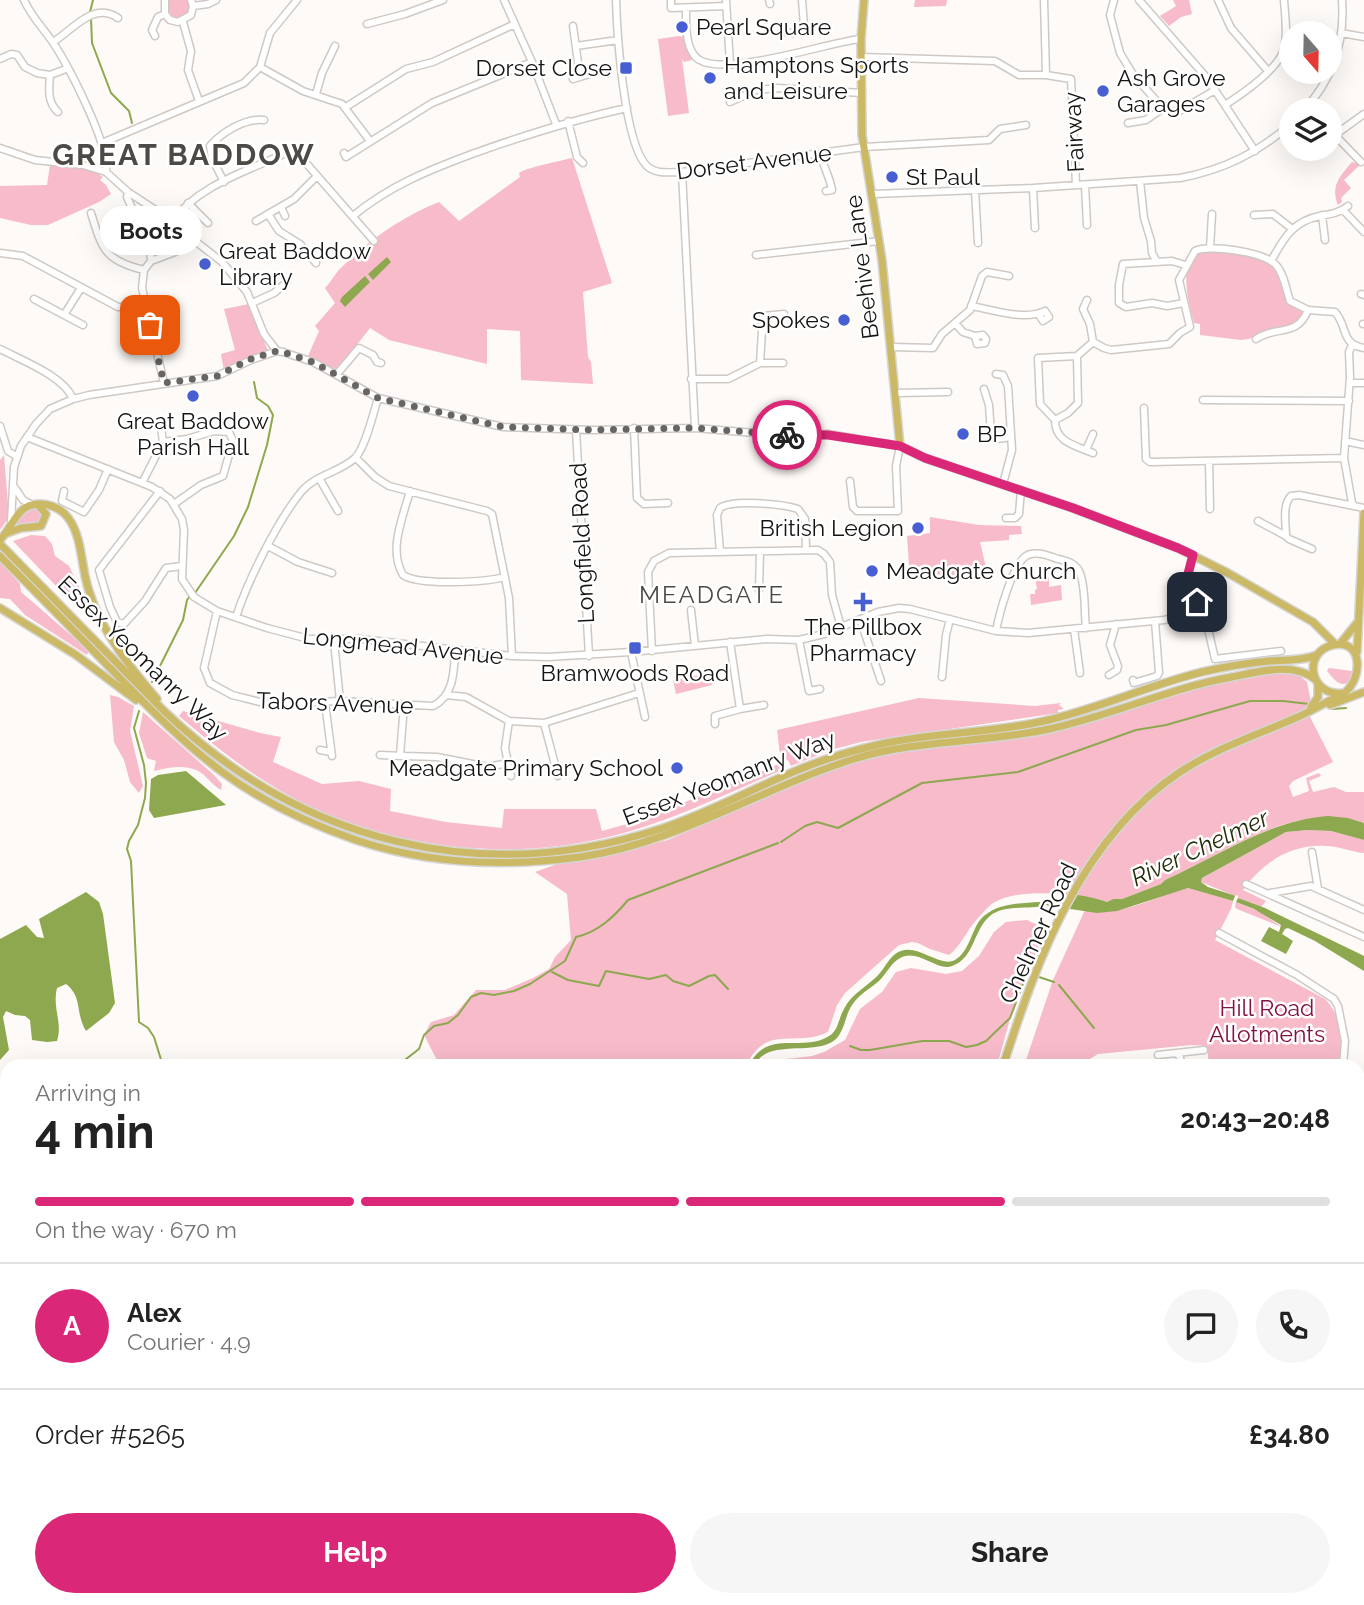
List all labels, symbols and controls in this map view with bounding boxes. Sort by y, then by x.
place label: Pearl Square [696,13,831,40]
marker: Pearl Square [674,19,690,35]
north arrow [1279,21,1342,84]
map controls [1279,21,1342,161]
place label: Hamptons Sports and Leisure [724,51,909,104]
place label: Dorset Close [475,54,612,81]
marker: Dorset Close [618,60,634,76]
place label: Ash Grove Garages [1117,64,1226,117]
marker: Hamptons Sports and Leisure [702,70,718,86]
marker: Ash Grove Garages [1095,83,1111,99]
street label: Fairway [1058,91,1089,173]
button: layers [1279,98,1342,161]
district label: GREAT BADDOW [52,137,316,172]
street label: Dorset Avenue [675,139,833,184]
place label: St Paul [906,163,981,190]
marker: St Paul [884,169,900,185]
street label: Beehive Lane [839,194,884,341]
callout: Boots [99,206,201,255]
text: Boots [119,217,183,244]
place label: Great Baddow Library [219,237,371,290]
marker: Great Baddow Library [197,256,213,272]
pin [120,295,180,355]
icon: bag [131,306,169,344]
place label: Spokes [752,306,830,333]
marker: Spokes [836,312,852,328]
marker: Great Baddow Parish Hall [185,388,201,404]
courier [752,400,822,470]
place label: Great Baddow Parish Hall [117,407,269,460]
icon: bike [768,416,806,454]
place label: BP [977,420,1007,447]
marker: BP [955,426,971,442]
street label: Longfield Road [564,462,599,624]
place label: British Legion [760,514,904,541]
marker: British Legion [910,520,926,536]
place label: Meadgate Church [886,557,1076,584]
marker: Meadgate Church [864,563,880,579]
street label: Essex Yeomanry Way [53,570,234,746]
pin [1167,572,1227,632]
district label: MEADGATE [639,580,785,609]
icon: home [1178,583,1216,621]
marker: The Pillbox Pharmacy [855,594,871,610]
place label: The Pillbox Pharmacy [804,613,922,666]
street label: Longmead Avenue [301,622,505,669]
marker: Bramwoods Road [627,640,643,656]
place label: Bramwoods Road [541,659,729,686]
street label: Tabors Avenue [256,686,414,719]
street label: Essex Yeomanry Way [619,725,839,831]
place label: Meadgate Primary School [389,754,664,781]
marker: Meadgate Primary School [669,760,685,776]
water label: River Chelmer [1126,803,1274,892]
street label: Chelmer Road [993,858,1082,1007]
park label: Hill Road Allotments [1209,994,1325,1047]
text: Arriving in [35,1079,141,1106]
text: 20:43–20:48 [1180,1104,1330,1134]
text: 4 min [35,1105,155,1159]
text: On the way · 670 m [35,1216,237,1243]
button: chat [1164,1289,1238,1363]
button: phone [1256,1289,1330,1363]
text: Alex [127,1298,182,1328]
text: A [63,1311,81,1341]
text: Courier · 4.9 [127,1328,251,1355]
text: Order #5265 [35,1420,185,1450]
text: £34.80 [1249,1420,1330,1450]
button: Help [35,1513,676,1593]
button: Share [690,1513,1330,1593]

